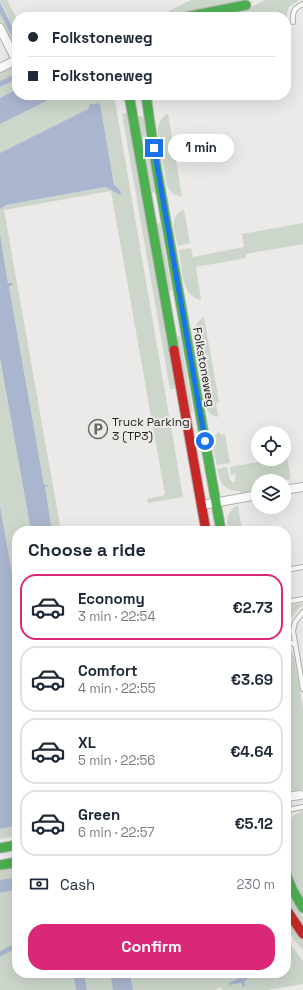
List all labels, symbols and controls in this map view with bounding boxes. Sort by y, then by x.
text: Folkstoneweg [52,28,153,47]
text: Folkstoneweg [52,66,153,85]
callout: 1 min [168,134,234,162]
route end [145,139,163,157]
text: 1 min [185,139,217,156]
street label: Folkstoneweg [189,326,219,408]
place label: Truck Parking 3 (TP3) [112,414,190,444]
parking icon: Truck Parking 3 (TP3) [87,418,109,440]
map controls [251,426,291,514]
button: locate [251,426,291,466]
route start [196,432,214,450]
button: layers [251,474,291,514]
text: Choose a ride [28,538,146,561]
icon: car [30,589,66,625]
text: Economy [78,589,145,608]
text: €2.73 [233,598,273,617]
text: 3 min · 22:54 [78,608,156,625]
icon: car [30,661,66,697]
text: Comfort [78,661,138,680]
text: €3.69 [231,670,273,689]
text: 4 min · 22:55 [78,680,155,697]
icon: car [30,733,66,769]
text: XL [78,733,96,752]
text: €4.64 [230,742,273,761]
text: 5 min · 22:56 [78,752,155,769]
icon: car [30,805,66,841]
text: Green [78,805,120,824]
text: €5.12 [234,814,273,833]
text: 6 min · 22:57 [78,824,155,841]
icon: cash [28,873,50,895]
text: Cash [60,875,95,894]
text: 230 m [237,876,275,893]
button: Confirm [28,924,275,970]

